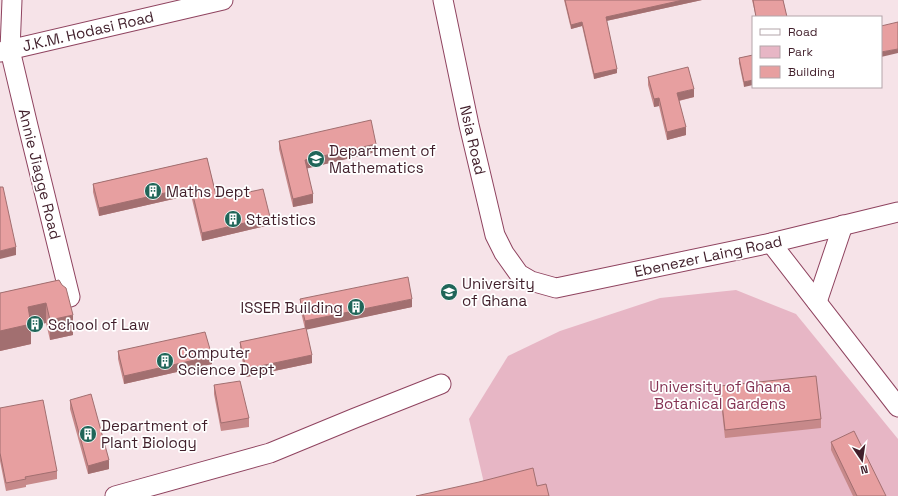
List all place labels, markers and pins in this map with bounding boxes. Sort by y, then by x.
place label: Department of Mathematics [329,141,436,177]
school or university icon: Department of Mathematics [306,149,326,169]
building icon: Maths Dept [143,181,163,201]
place label: Maths Dept [166,182,250,201]
building icon: Statistics [223,209,243,229]
place label: Statistics [246,210,316,229]
place label: University of Ghana [462,274,535,310]
school or university icon: University of Ghana [439,282,459,302]
building icon: ISSER Building [346,297,366,317]
place label: ISSER Building [241,298,343,317]
building icon: School of Law [25,314,45,334]
place label: School of Law [48,315,150,334]
place label: Computer Science Dept [178,343,275,379]
building icon: Computer Science Dept [155,351,175,371]
place label: Department of Plant Biology [101,416,208,452]
building icon: Department of Plant Biology [78,424,98,444]

